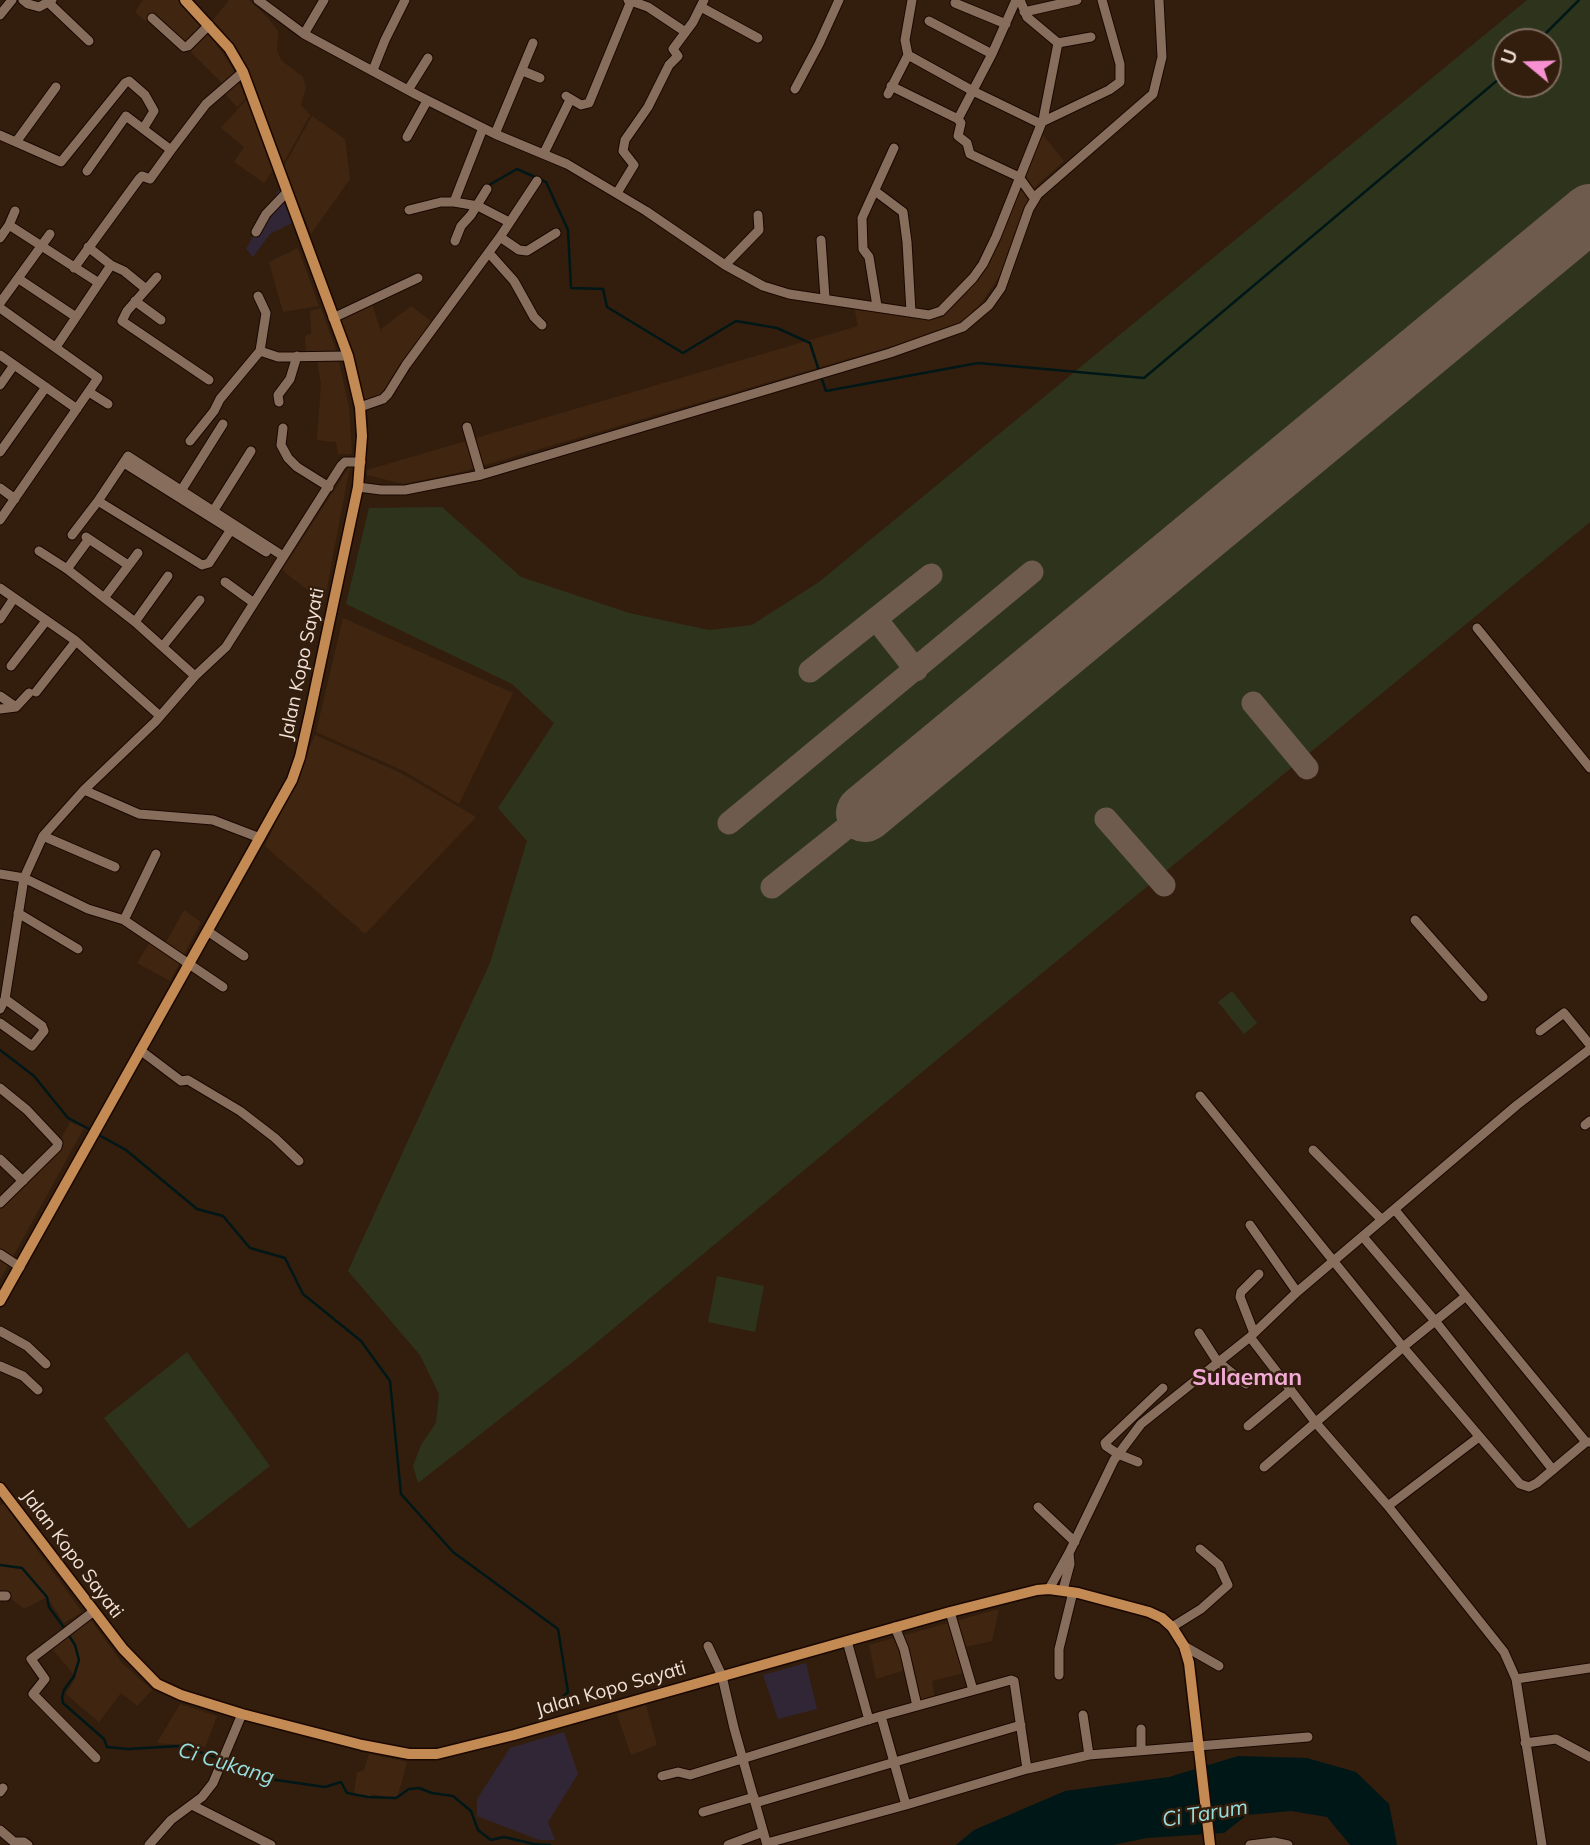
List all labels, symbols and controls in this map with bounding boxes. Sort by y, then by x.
north arrow [1492,28,1562,98]
text: U [1495,46,1523,67]
street label: Jalan Kopo Sayati [275,586,329,742]
district label: Sulaeman [1192,1364,1302,1392]
street label: Jalan Kopo Sayati [16,1485,128,1623]
street label: Jalan Kopo Sayati [533,1657,689,1721]
water label: Ci Cukang [175,1737,277,1791]
water label: Ci Tarum [1160,1795,1250,1833]

